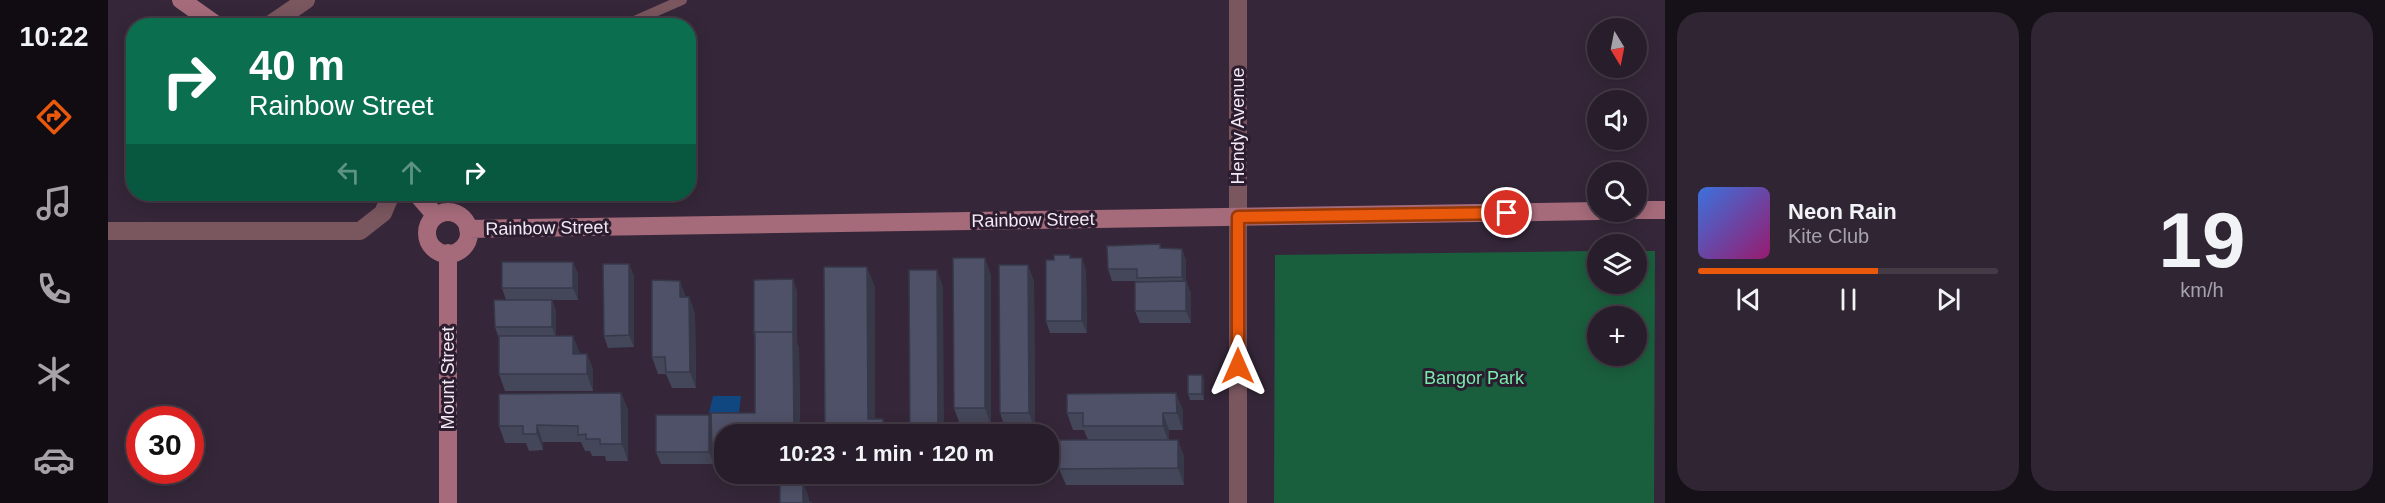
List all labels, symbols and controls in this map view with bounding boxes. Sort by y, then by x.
north arrow [1587,18,1647,78]
map controls [1587,18,1647,366]
text: 10:22 [19,22,89,52]
icon: right [150,42,228,120]
text: 40 m [249,42,345,89]
street label: Hendy Avenue [1228,68,1248,184]
button: sound [1587,90,1647,150]
text: Rainbow Street [249,91,434,121]
icon: directions [33,96,75,138]
icon: left [332,156,365,189]
icon: ahead [395,156,428,189]
icon: right [458,156,491,189]
button: search [1587,162,1647,222]
icon: music [33,182,75,224]
pin [1481,187,1532,238]
icon: arrive [1490,196,1523,229]
text: 19 [2159,196,2245,284]
text: Neon Rain [1788,199,1897,224]
street label: Rainbow Street [971,209,1095,231]
street label: Rainbow Street [485,217,609,239]
text: Kite Club [1788,225,1869,247]
button: layers [1587,234,1647,294]
icon: phone [33,268,75,310]
text: km/h [2180,279,2224,301]
icon: previous [1732,283,1765,316]
icon: pause [1832,283,1865,316]
icon: next [1932,283,1965,316]
button: + [1587,306,1647,366]
street label: Mount Street [438,326,458,430]
position arrow [1206,334,1270,398]
icon: climate [33,353,75,395]
park label: Bangor Park [1424,368,1525,388]
speed limit sign: 30 [126,406,204,484]
icon: car [33,439,75,481]
text: 10:23 · 1 min · 120 m [779,441,994,466]

